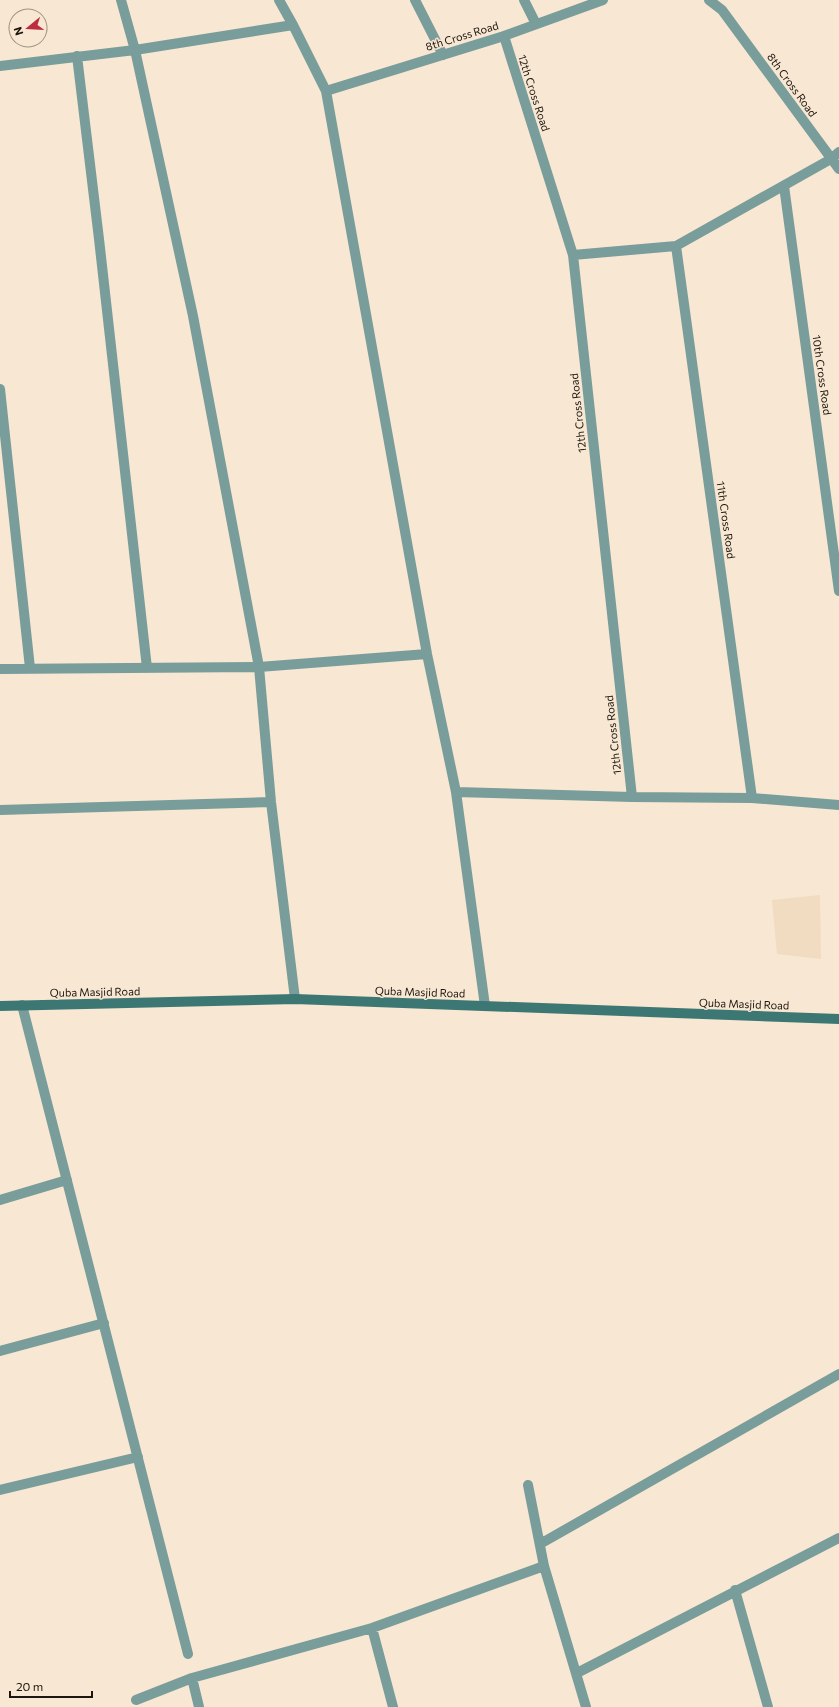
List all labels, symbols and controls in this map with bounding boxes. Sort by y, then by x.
north arrow [8,8,48,48]
street label: 8th Cross Road [424,18,500,53]
text: N [11,25,25,37]
street label: 8th Cross Road [765,50,820,119]
street label: 12th Cross Road [516,53,553,133]
street label: 10th Cross Road [810,334,835,416]
street label: 12th Cross Road [567,373,588,453]
street label: 11th Cross Road [715,480,738,560]
street label: 12th Cross Road [602,695,623,775]
street label: Quba Masjid Road [375,983,465,1000]
street label: Quba Masjid Road [50,984,140,999]
street label: Quba Masjid Road [699,995,789,1012]
scale bar [10,1673,92,1699]
text: 20 m [16,1679,43,1693]

